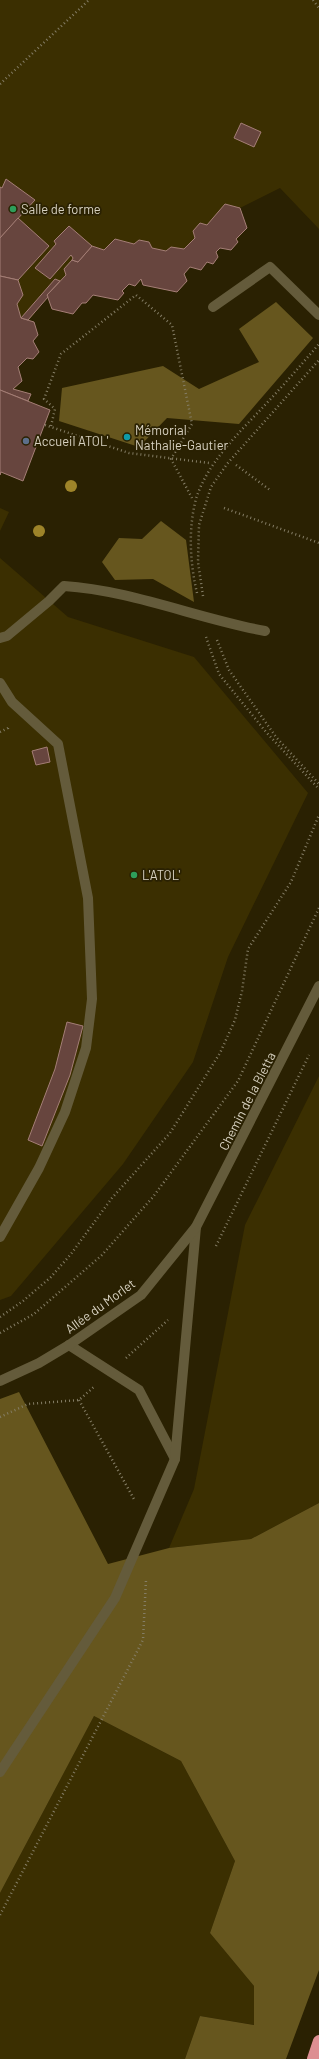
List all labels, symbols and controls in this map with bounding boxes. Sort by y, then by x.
place label: Salle de forme [21,201,101,217]
marker: Salle de forme [8,204,18,214]
place label: Mémorial Nathalie-Gautier [135,422,229,453]
marker: Mémorial Nathalie-Gautier [122,432,132,442]
place label: Accueil ATOL' [34,433,109,449]
marker: Accueil ATOL' [21,436,31,446]
place label: L'ATOL' [142,867,181,883]
marker: L'ATOL' [129,870,139,880]
street label: Chemin de la Bletta [215,1049,279,1153]
street label: Allée du Morlet [62,1275,138,1337]

